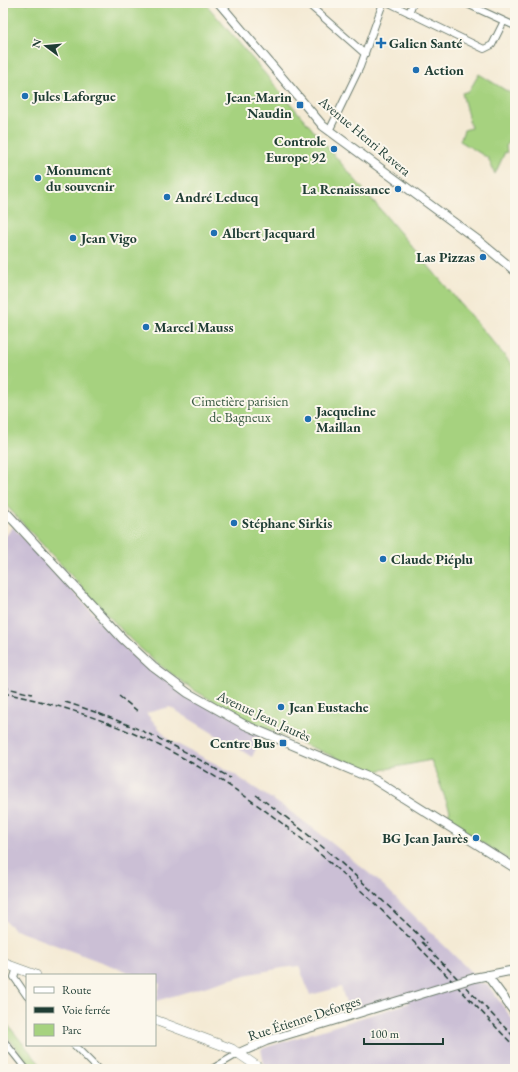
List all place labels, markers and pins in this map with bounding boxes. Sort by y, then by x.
place label: Galien Santé [389,34,462,52]
marker: Galien Santé [376,38,386,48]
place label: Action [423,61,464,79]
marker: Action [411,65,421,75]
place label: Jules Laforgue [31,87,116,105]
place label: Jean-Marin Naudin [224,88,292,122]
marker: Jules Laforgue [20,91,30,101]
marker: Jean-Marin Naudin [295,100,305,110]
place label: Controle Europe 92 [266,132,327,166]
marker: Controle Europe 92 [329,144,339,154]
place label: Monument du souvenir [46,161,115,195]
marker: Monument du souvenir [33,173,43,183]
place label: La Renaissance [302,180,390,198]
marker: La Renaissance [393,184,403,194]
place label: André Leducq [174,188,259,206]
marker: André Leducq [162,192,172,202]
place label: Albert Jacquard [221,224,316,242]
marker: Albert Jacquard [209,228,219,238]
place label: Jean Vigo [79,229,137,247]
marker: Jean Vigo [68,233,78,243]
place label: Las Pizzas [416,248,475,266]
marker: Las Pizzas [478,252,488,262]
place label: Marcel Mauss [154,318,234,336]
marker: Marcel Mauss [141,322,151,332]
place label: Jacqueline Maillan [314,402,376,436]
marker: Jacqueline Maillan [303,414,313,424]
place label: Stéphane Sirkis [242,514,332,532]
marker: Stéphane Sirkis [229,518,239,528]
place label: Claude Piéplu [391,550,473,568]
marker: Claude Piéplu [378,554,388,564]
place label: Jean Eustache [287,698,369,716]
marker: Jean Eustache [276,702,286,712]
place label: Centre Bus [210,734,275,752]
marker: Centre Bus [278,738,288,748]
place label: BG Jean Jaurès [382,829,468,847]
marker: BG Jean Jaurès [471,833,481,843]

